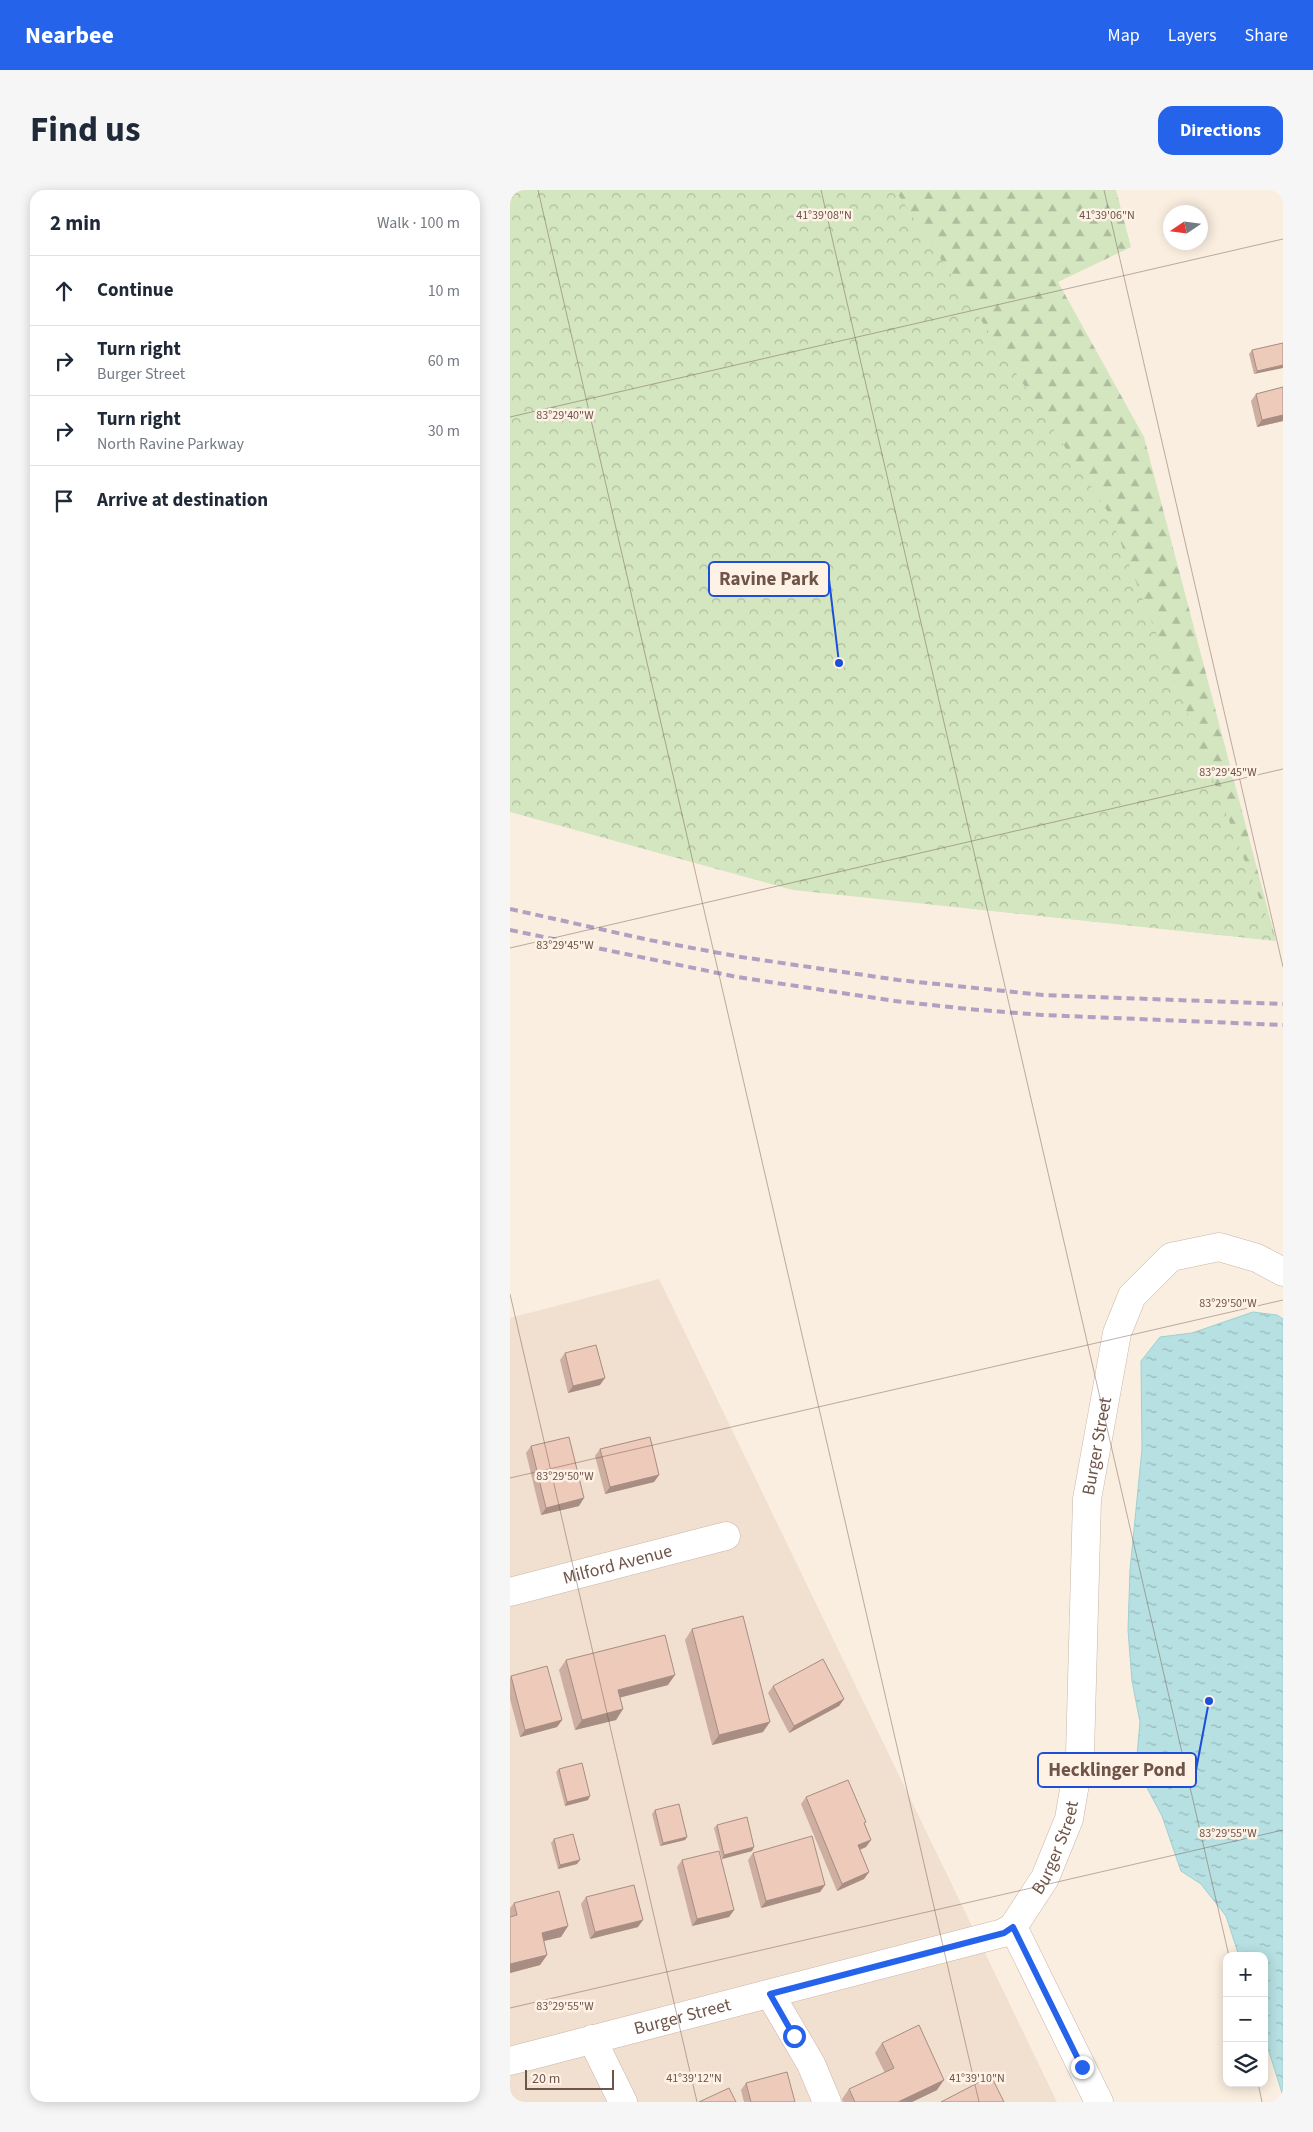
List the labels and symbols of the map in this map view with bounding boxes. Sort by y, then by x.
north arrow [1163,205,1208,250]
text: 41°39'08"N [796,207,852,224]
text: 41°39'06"N [1079,207,1135,224]
text: 83°29'40"W [536,407,594,424]
callout: Ravine Park [709,562,829,596]
text: Ravine Park [719,566,820,593]
text: 83°29'45"W [1199,764,1257,781]
text: 83°29'45"W [536,937,594,954]
text: 83°29'50"W [1199,1295,1257,1312]
street label: Burger Street [1076,1395,1118,1497]
text: 83°29'50"W [536,1468,594,1485]
street label: Milford Avenue [560,1538,675,1591]
callout: Hecklinger Pond [1038,1753,1196,1787]
text: Hecklinger Pond [1048,1757,1186,1784]
street label: Burger Street [1026,1799,1085,1899]
text: 83°29'55"W [1199,1825,1257,1842]
street label: Burger Street [631,1992,734,2041]
text: 83°29'55"W [536,1998,594,2015]
route start [783,2025,806,2048]
route end [1071,2056,1094,2079]
scale bar [525,2067,614,2090]
text: 41°39'12"N [666,2070,722,2087]
text: 41°39'10"N [949,2070,1005,2087]

